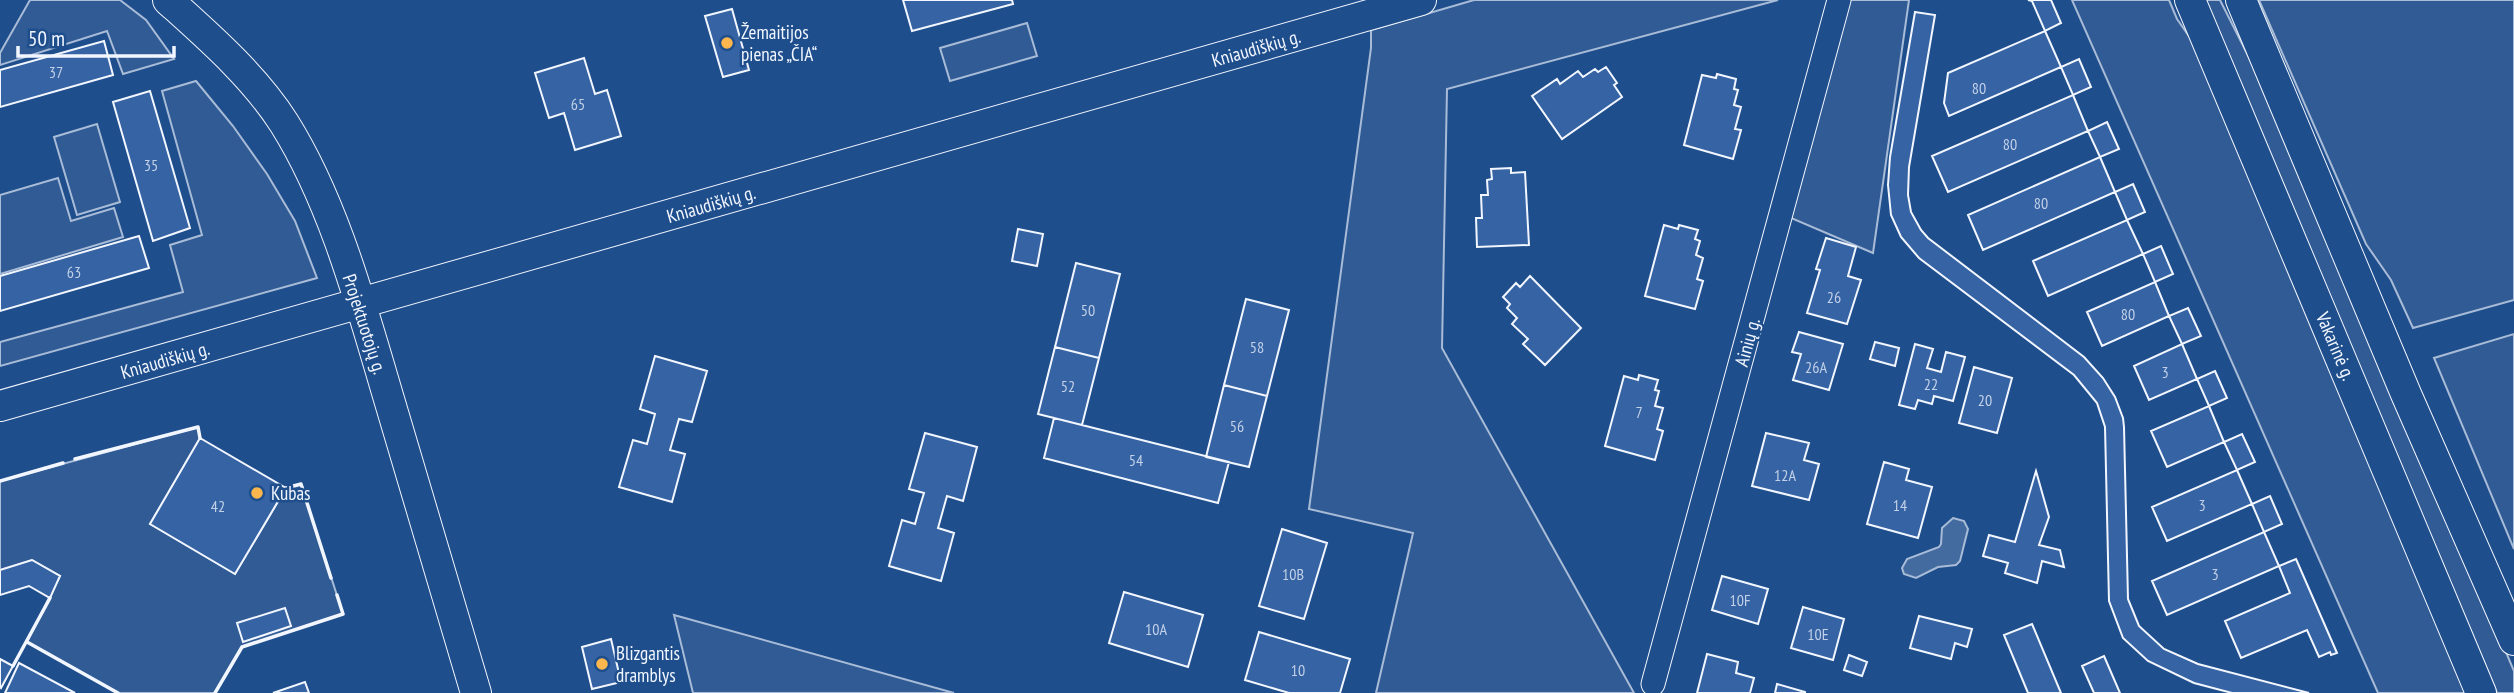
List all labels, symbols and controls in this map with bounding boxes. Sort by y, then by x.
scale bar [18,14,173,58]
place label: Žemaitijos pienas „ČIA“ [741,20,817,66]
street label: Kniaudiškių g. [1209,24,1303,72]
text: 50 m [28,25,65,52]
marker: Žemaitijos pienas „ČIA“ [719,35,735,51]
house number: 37 [49,62,63,82]
house number: 80 [1972,78,1986,98]
house number: 65 [571,94,585,114]
house number: 80 [2003,134,2017,154]
house number: 35 [144,155,158,175]
street label: Kniaudiškių g. [664,180,758,228]
house number: 80 [2034,193,2048,213]
house number: 63 [67,262,81,282]
street label: Projektuotojų g. [338,271,392,377]
house number: 26 [1827,287,1841,307]
house number: 50 [1081,300,1095,320]
house number: 80 [2121,304,2135,324]
street label: Vakarinė g. [2311,307,2361,384]
street label: Ainių g. [1729,315,1765,369]
street label: Kniaudiškių g. [118,336,212,384]
house number: 58 [1250,337,1264,357]
house number: 26A [1805,357,1827,377]
house number: 3 [2161,362,2169,382]
house number: 22 [1924,374,1938,394]
house number: 52 [1061,376,1075,396]
house number: 20 [1978,390,1992,410]
house number: 7 [1635,402,1643,422]
house number: 56 [1230,416,1244,436]
house number: 54 [1129,450,1143,470]
house number: 12A [1774,465,1796,485]
place label: Kubas [271,481,310,505]
marker: Kubas [249,485,265,501]
house number: 14 [1893,495,1907,515]
house number: 3 [2198,495,2206,515]
house number: 42 [211,496,225,516]
house number: 10B [1282,564,1304,584]
house number: 3 [2211,564,2219,584]
house number: 10F [1729,590,1751,610]
house number: 10A [1145,619,1167,639]
house number: 10E [1807,624,1829,644]
place label: Blizgantis dramblys [616,641,680,687]
marker: Blizgantis dramblys [594,656,610,672]
house number: 10 [1291,660,1305,680]

